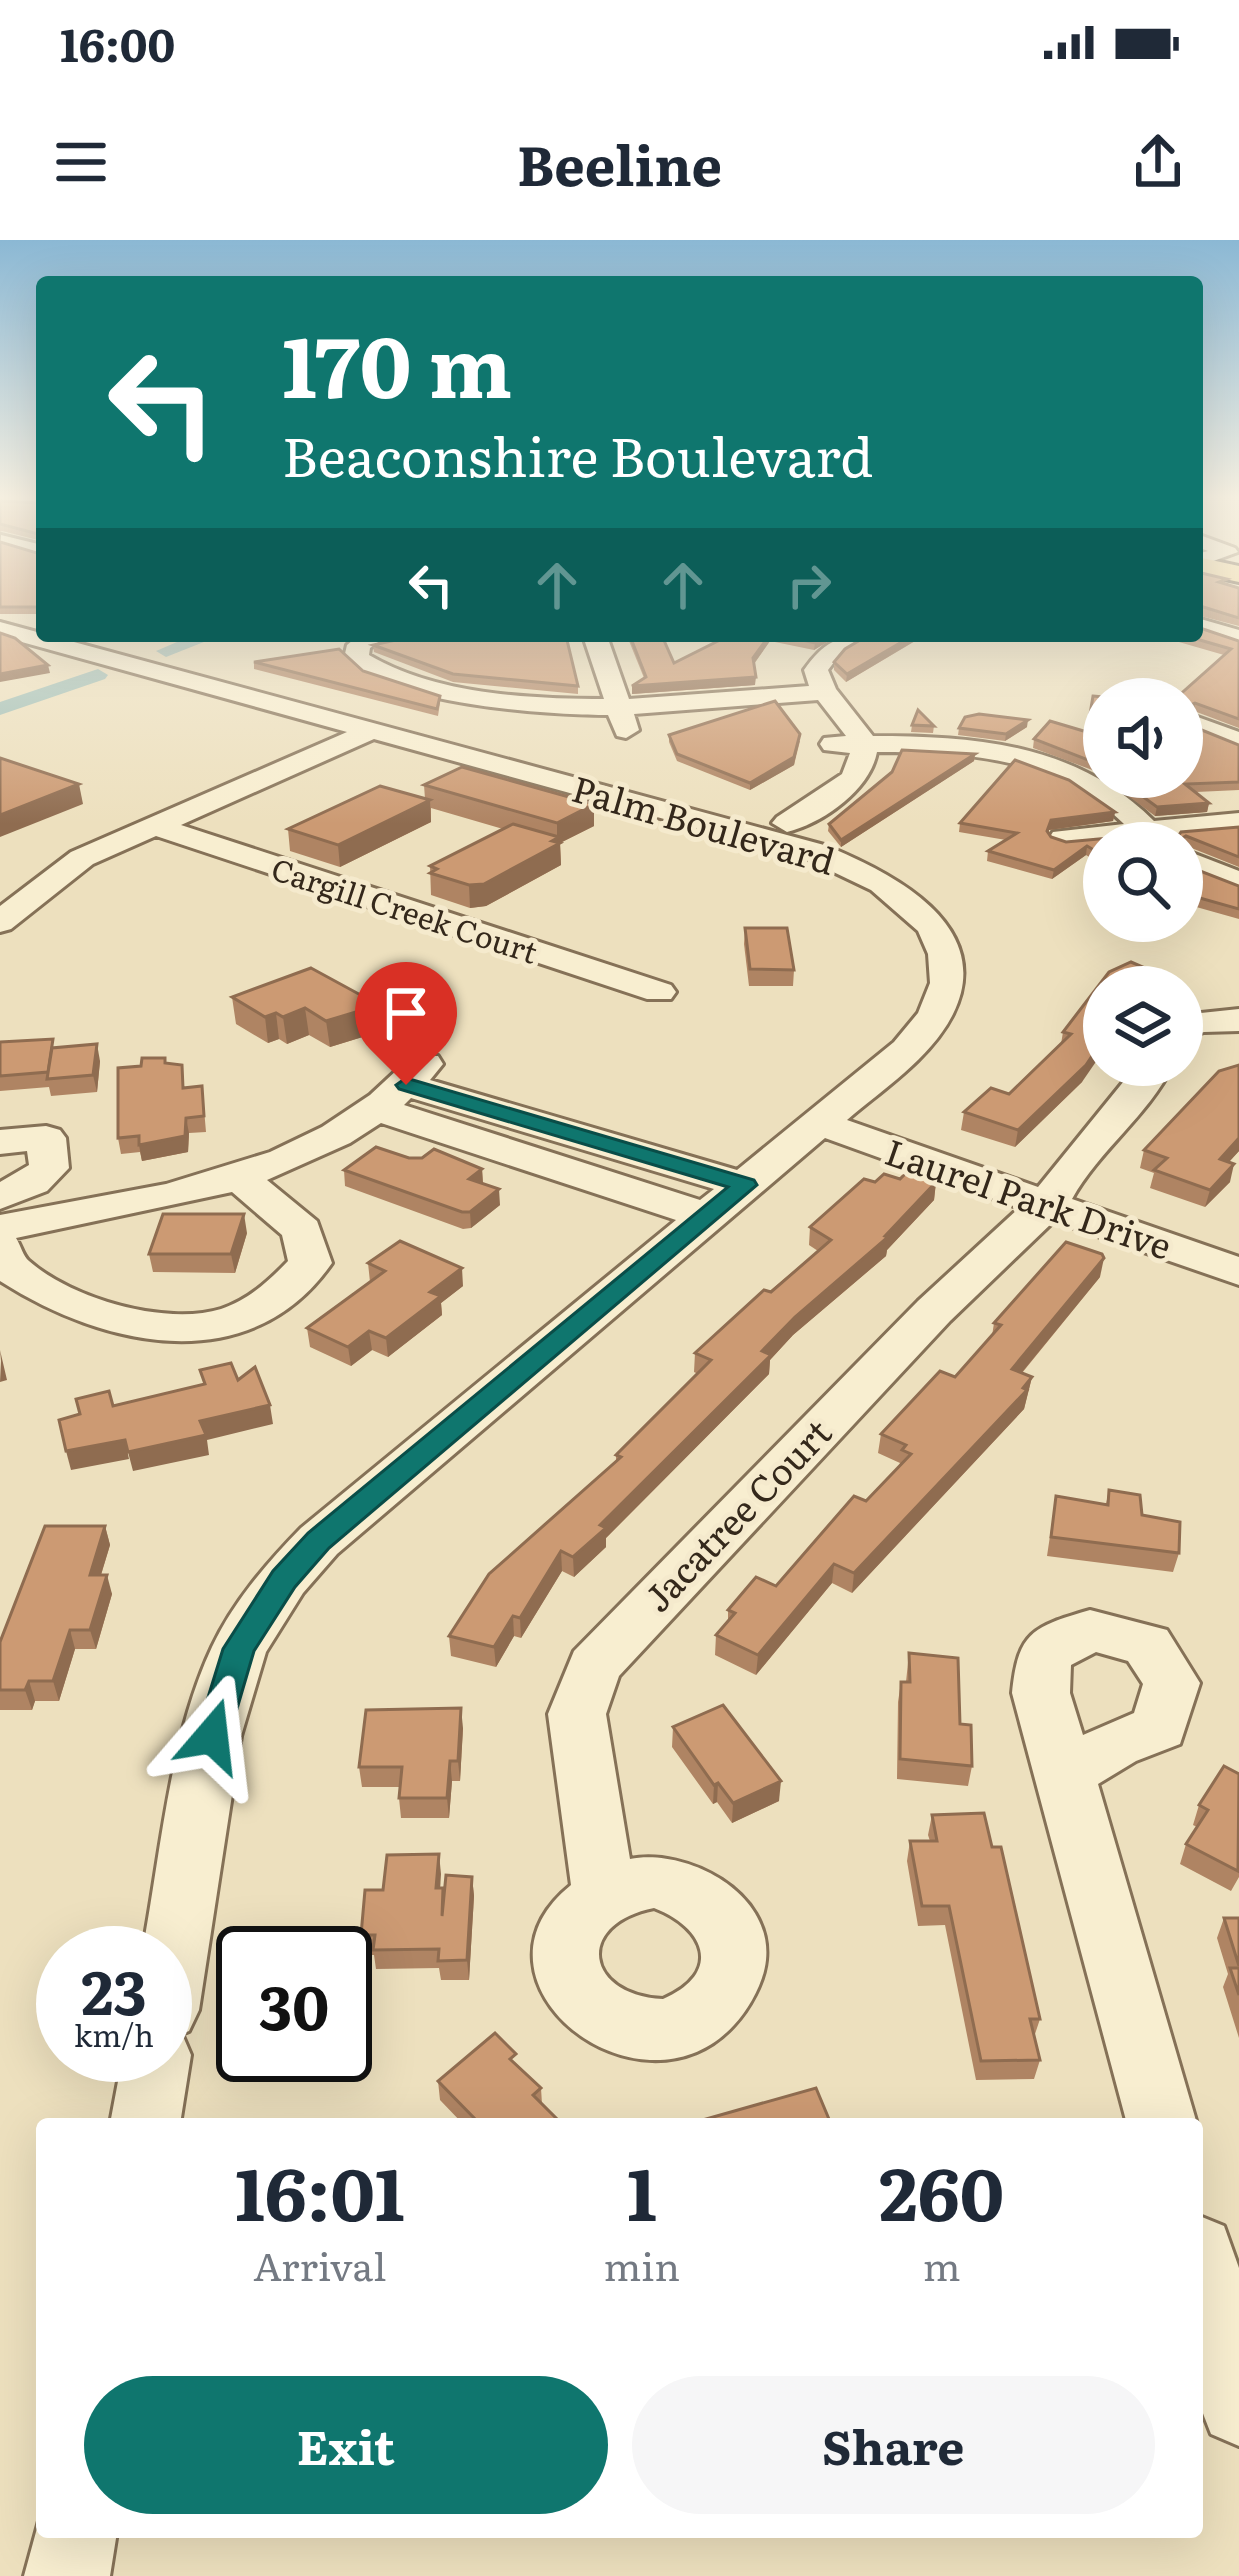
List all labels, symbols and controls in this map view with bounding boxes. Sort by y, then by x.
text: 16:00 [60,9,175,76]
text: Beeline [517,122,722,203]
icon: menu [48,129,114,195]
icon: share [1125,129,1191,195]
text: 170 m [282,299,512,424]
icon: left [84,324,240,480]
text: Beaconshire Boulevard [282,413,873,494]
icon: left [398,552,464,618]
icon: ahead [524,552,590,618]
icon: ahead [650,552,716,618]
icon: right [776,552,842,618]
map controls [1083,678,1203,1086]
button: sound [1083,678,1203,798]
street label: Palm Boulevard [566,760,842,886]
button: search [1083,822,1203,942]
street label: Cargill Creek Court [266,845,544,973]
pin [355,962,457,1085]
button: layers [1083,966,1203,1086]
icon: arrive [373,980,439,1046]
street label: Laurel Park Drive [879,1123,1179,1271]
street label: Jacatree Court [630,1405,842,1622]
position arrow [149,1673,275,1799]
speed limit sign: 30 [216,1926,372,2082]
text: 23 [81,1944,147,2033]
text: km/h [74,2012,154,2056]
text: 16:01 [235,2136,405,2243]
text: 1 [627,2136,657,2243]
text: 260 [879,2136,1004,2243]
text: Arrival [253,2235,386,2293]
text: min [604,2235,680,2293]
text: m [923,2235,960,2293]
button: Exit [84,2376,608,2514]
button: Share [632,2376,1155,2514]

